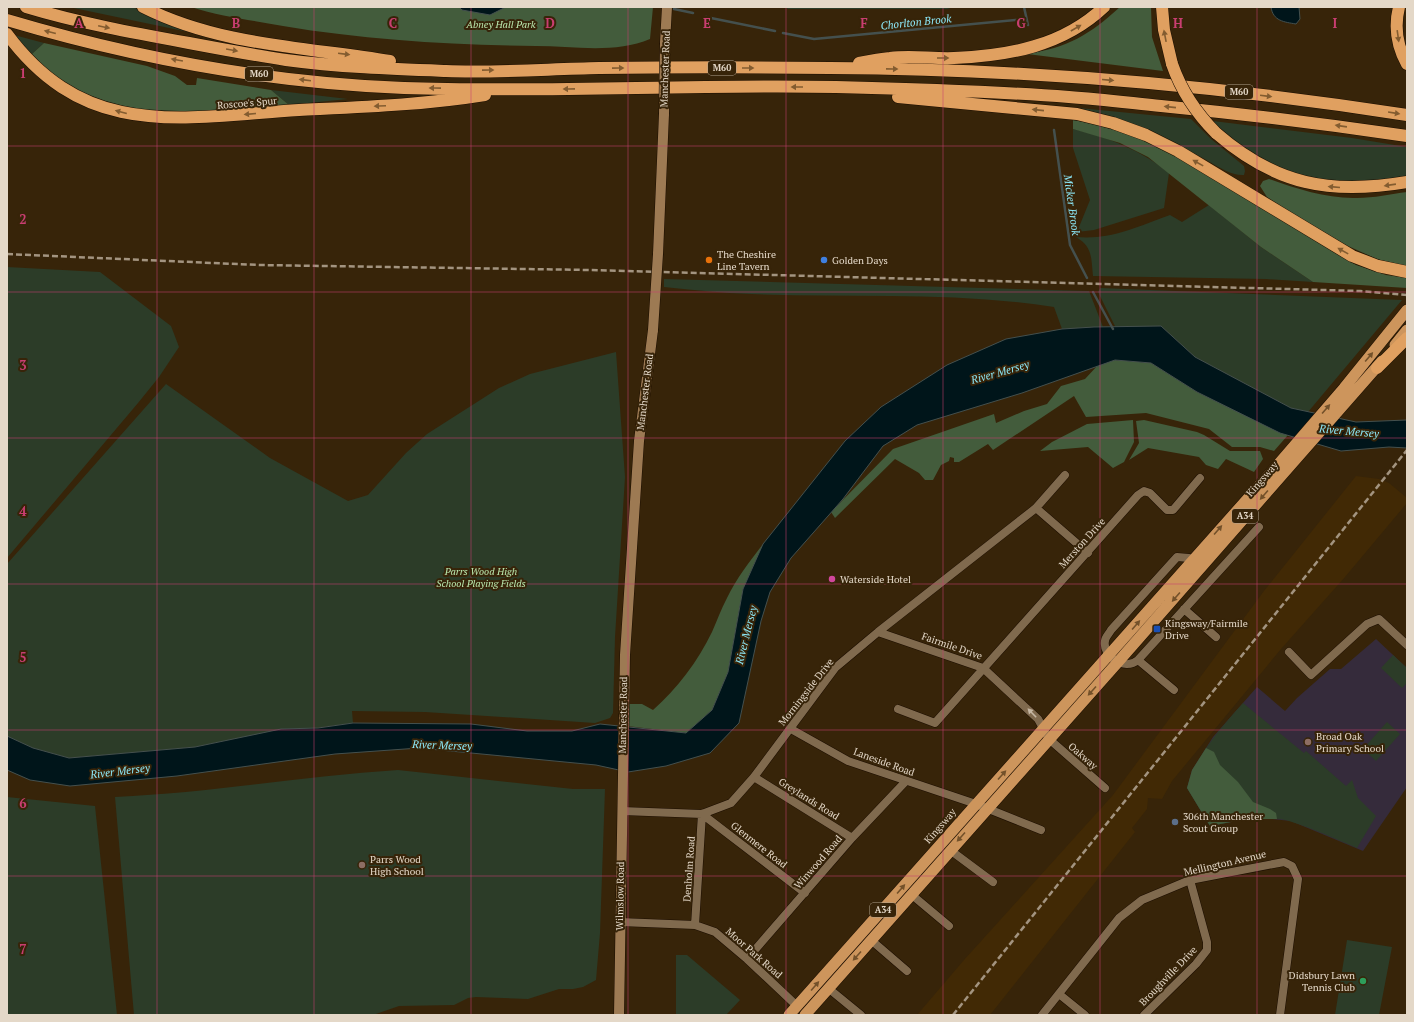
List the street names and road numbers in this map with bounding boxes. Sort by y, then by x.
street label: Manchester Road [657,30,673,108]
road number: M60 [708,61,736,75]
road number: M60 [245,67,273,81]
road number: M60 [1225,85,1253,99]
street label: Roscoe's Spur [217,94,278,112]
street label: Manchester Road [634,353,656,431]
street label: Kingsway [1243,458,1281,499]
road number: A34 [1232,509,1258,523]
street label: Merston Drive [1056,515,1108,571]
street label: Fairmile Drive [920,630,984,662]
street label: Morningside Drive [776,656,836,728]
street label: Manchester Road [616,676,630,754]
street label: Oakway [1066,740,1101,773]
street label: Laneside Road [852,745,917,779]
street label: Greylands Road [776,775,842,823]
street label: Kingsway [921,805,959,846]
street label: Glenmere Road [728,819,790,871]
street label: Winwood Road [791,832,845,891]
street label: Denholm Road [680,835,698,902]
street label: Mellington Avenue [1183,847,1267,879]
street label: Wilmslow Road [613,861,627,930]
road number: A34 [870,903,896,917]
street label: Moor Park Road [723,925,785,981]
street label: Broughville Drive [1136,943,1200,1009]

